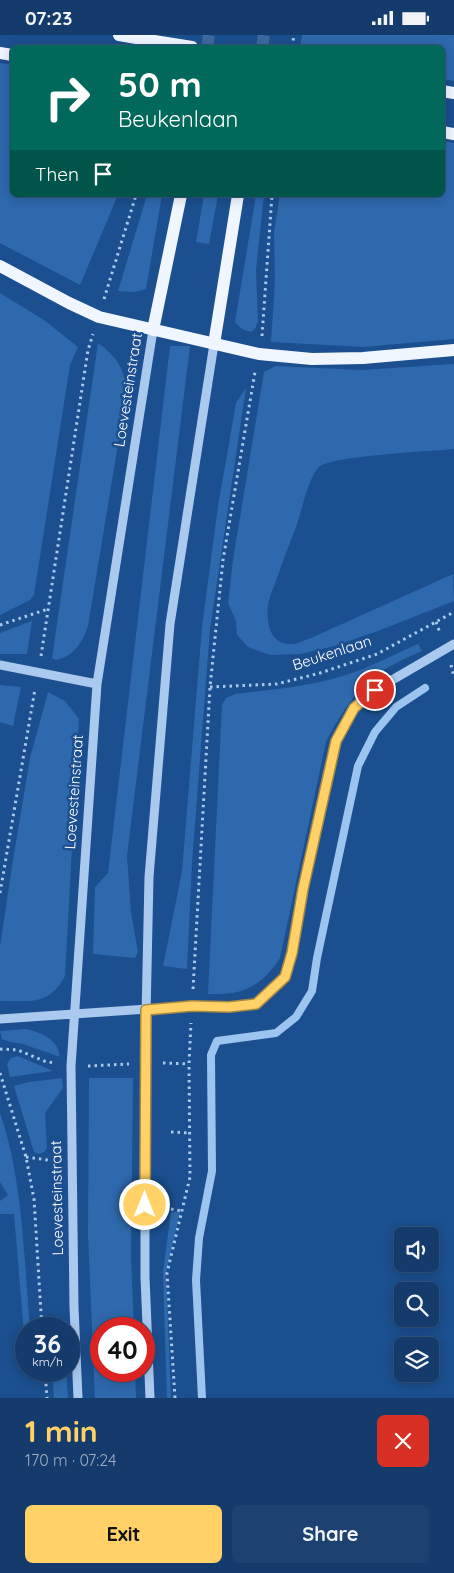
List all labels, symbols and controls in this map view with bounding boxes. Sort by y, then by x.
text: 07:23 [25,6,73,30]
text: 50 m [118,62,202,106]
icon: right [35,65,100,130]
text: Beukenlaan [118,105,238,133]
icon: arrive [89,160,117,188]
text: Then [35,162,79,186]
street label: Loevesteinstraat [109,331,146,448]
street label: Beukenlaan [290,631,374,674]
pin [354,669,396,711]
icon: arrive [361,676,389,704]
street label: Loevesteinstraat [60,734,87,850]
street label: Loevesteinstraat [46,1140,67,1256]
position arrow [118,1178,170,1230]
map controls [394,1227,439,1382]
button: sound [394,1227,439,1272]
button: search [394,1282,439,1327]
speed limit sign: 40 [90,1317,155,1382]
text: 36 [34,1328,61,1359]
button: layers [394,1337,439,1382]
text: km/h [32,1354,63,1369]
text: 1 min [25,1412,98,1450]
button: close [377,1415,429,1467]
text: 170 m · 07:24 [25,1450,116,1470]
button: Exit [25,1505,222,1563]
button: Share [232,1505,429,1563]

